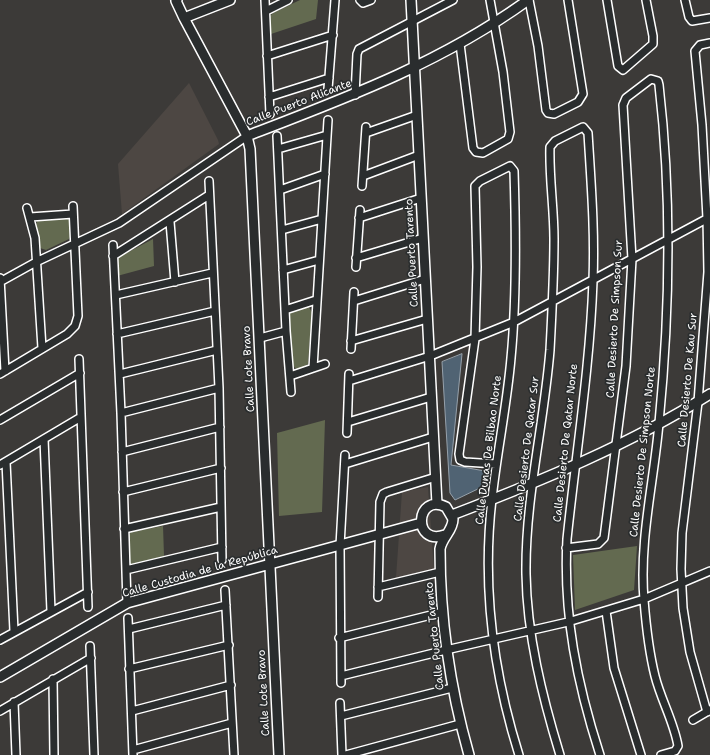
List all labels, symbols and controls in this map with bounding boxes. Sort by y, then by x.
street label: Calle Puerto Alicante [244,77,354,129]
street label: Calle Puerto Tarento [403,198,421,308]
street label: Calle Desierto De Simpson Sur [604,240,626,398]
street label: Calle Desierto De Kau Sur [676,312,700,448]
street label: Calle Lote Bravo [240,325,258,413]
street label: Calle Desierto De Qatar Norte [551,363,581,523]
street label: Calle Desierto De Simpson Norte [627,366,659,538]
street label: Calle Dunas De Bilbao Norte [473,375,505,525]
street label: Calle Desierto De Qatar Sur [512,376,542,522]
street label: Calle Custodia de la República [121,543,279,601]
street label: Calle Puerto Tarento [423,581,447,691]
street label: Calle Lote Bravo [255,649,273,737]

